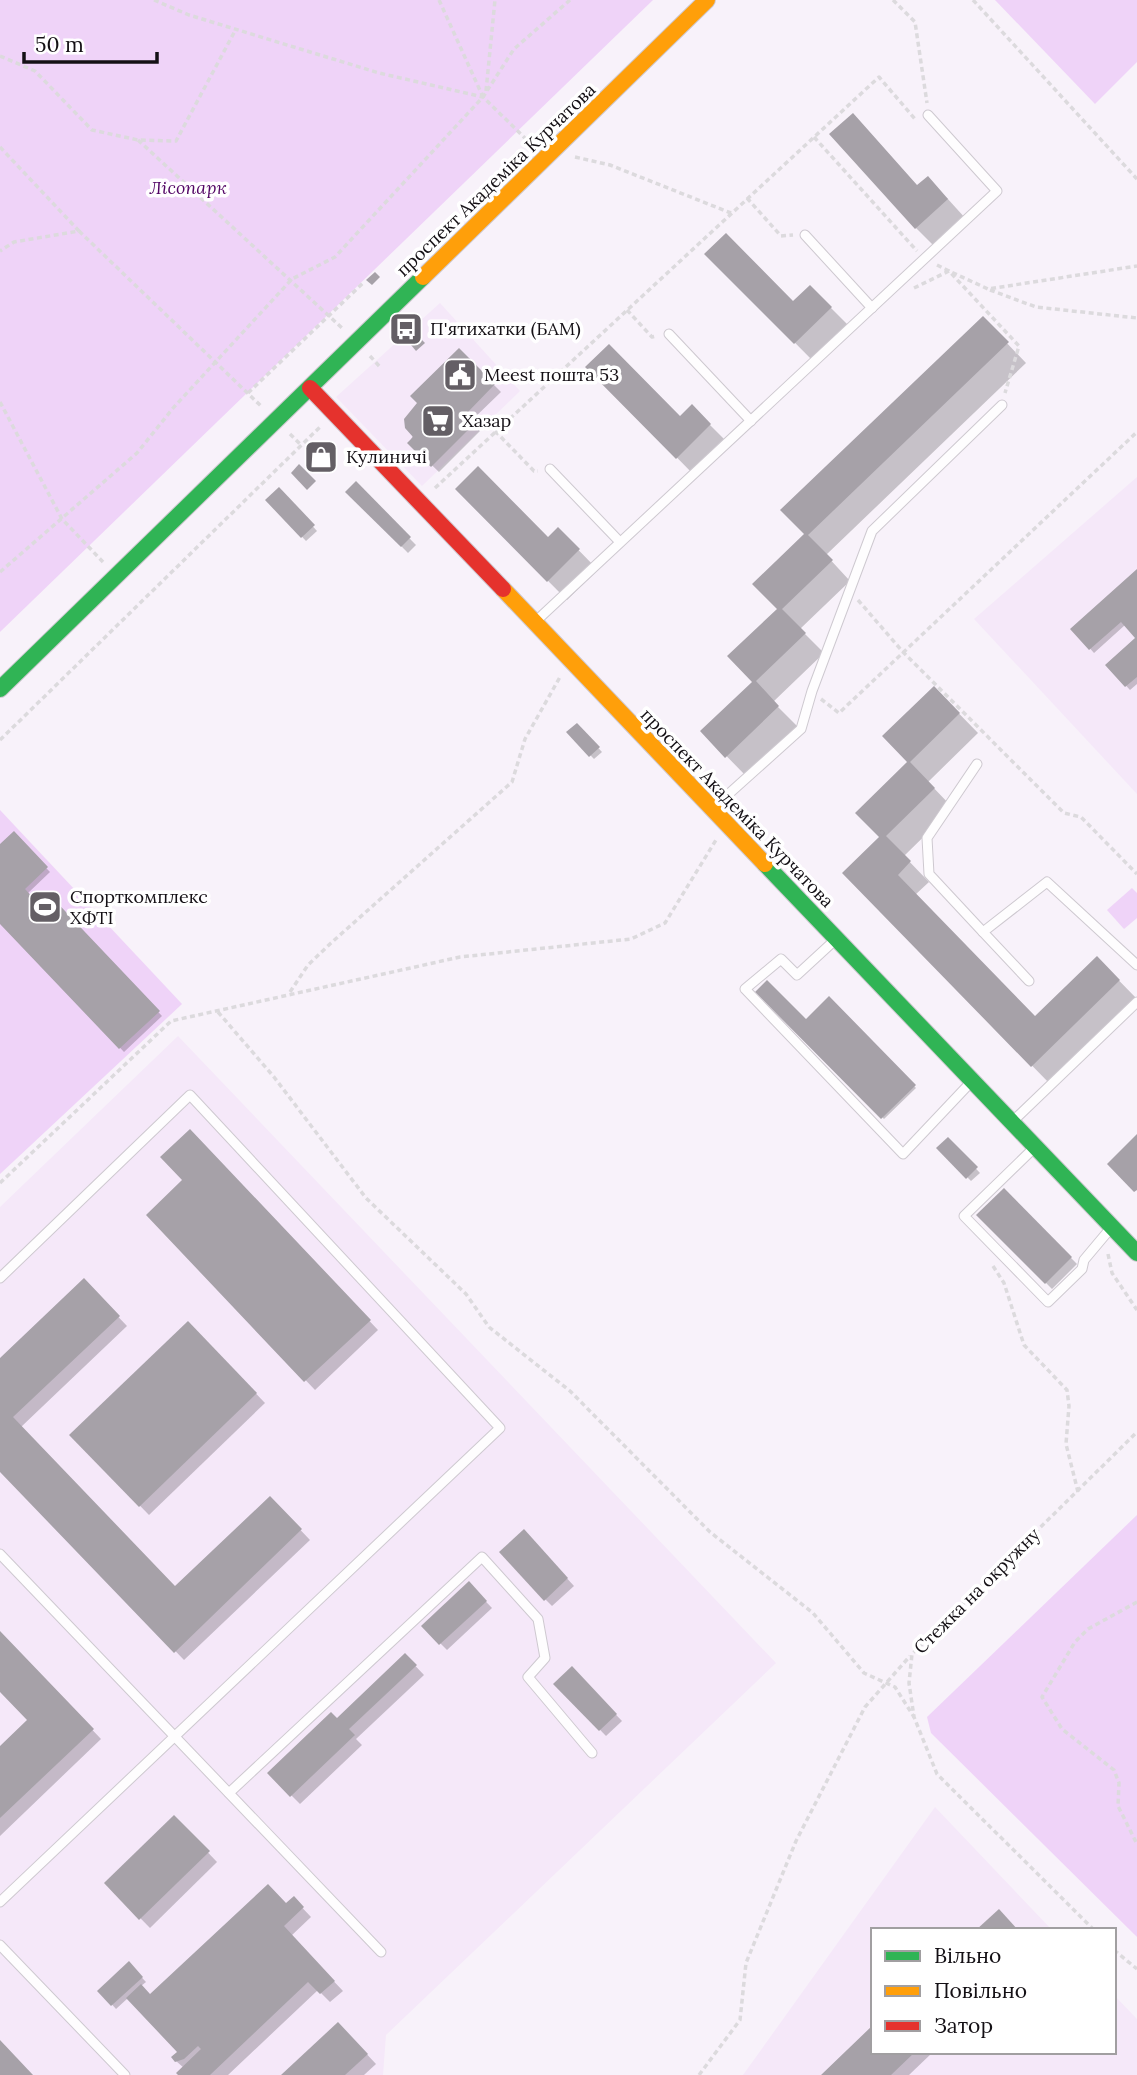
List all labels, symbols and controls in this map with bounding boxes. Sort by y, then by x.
scale bar [24,21,158,65]
text: 50 m [35,31,84,58]
street label: проспект Академіка Курчатова [391,78,600,281]
park label: Лісопарк [149,176,227,199]
bus stop icon: П'ятихатки (БАМ) [387,310,425,348]
place label: П'ятихатки (БАМ) [430,317,581,340]
public building icon: Meest пошта 53 [441,356,479,394]
place label: Meest пошта 53 [484,363,619,386]
supermarket icon: Хазар [419,402,457,440]
place label: Хазар [462,409,511,432]
shop icon: Кулиничі [302,438,340,476]
place label: Кулиничі [346,445,427,468]
street label: проспект Академіка Курчатова [636,703,839,912]
place label: Спорткомплекс ХФТІ [70,885,208,929]
sports icon: Спорткомплекс ХФТІ [26,888,64,926]
street label: Стежка на окружну [909,1522,1045,1659]
legend [871,1928,1116,2054]
text: Вільно [934,1942,1001,1969]
text: Повільно [934,1977,1027,2004]
text: Затор [934,2012,993,2039]

